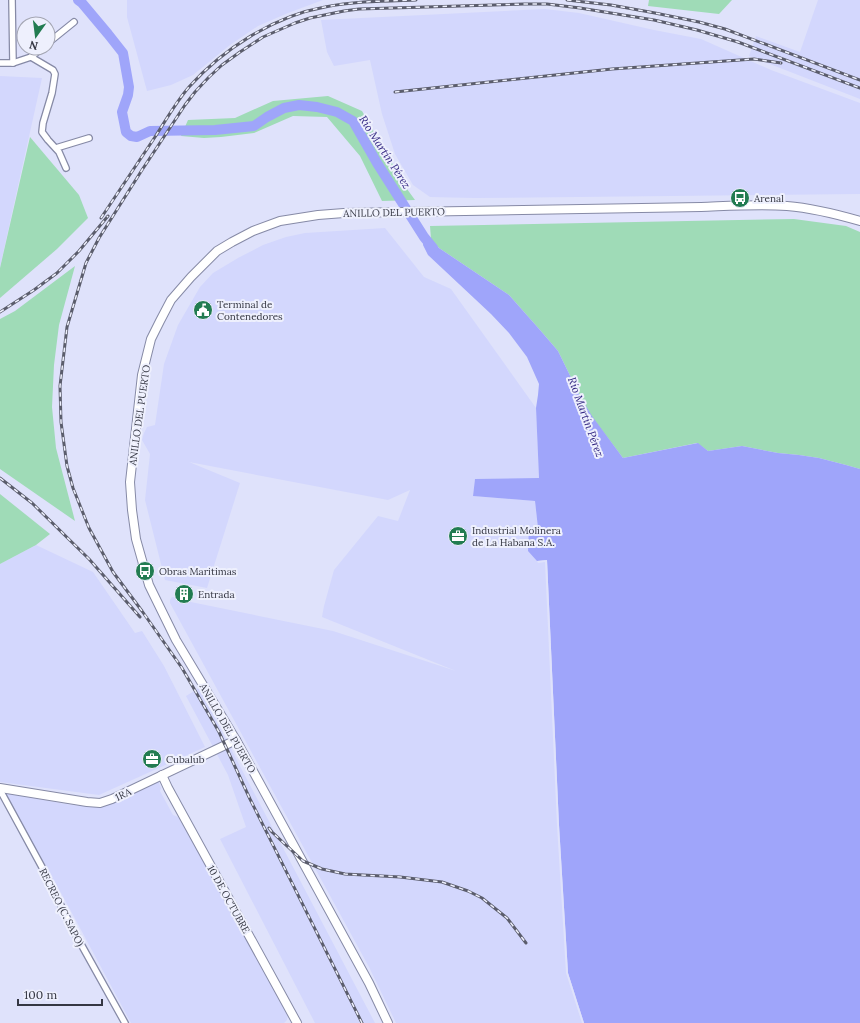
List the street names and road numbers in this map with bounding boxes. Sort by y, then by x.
street label: ANILLO DEL PUERTO [342,205,445,220]
street label: ANILLO DEL PUERTO [126,364,153,467]
street label: ANILLO DEL PUERTO [196,680,259,776]
street label: 1RA [113,785,134,804]
street label: 10 DE OCTUBRE [204,863,253,936]
street label: RECREO (C. SAPO) [36,866,87,948]

